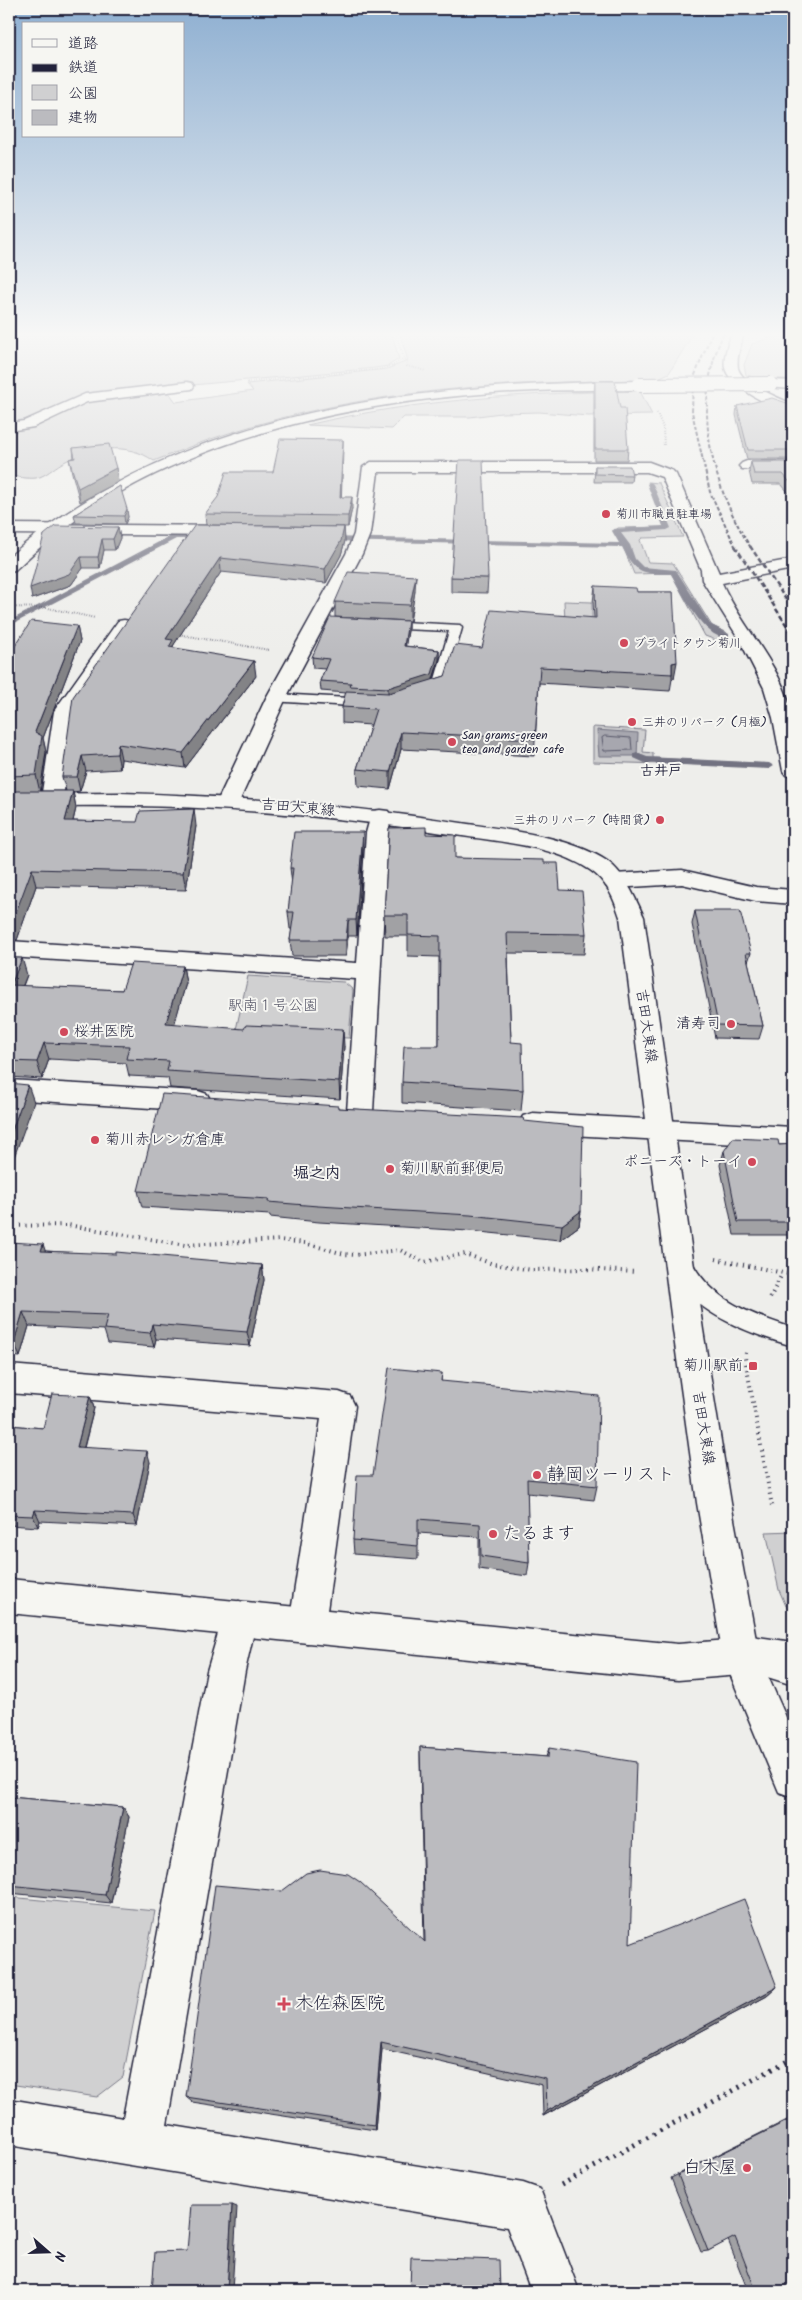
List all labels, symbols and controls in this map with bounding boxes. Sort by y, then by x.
legend [22,22,185,138]
text: 道路 [68,32,98,56]
text: 鉄道 [68,56,98,80]
text: 公園 [68,82,98,106]
text: 建物 [68,106,98,130]
place label: 菊川市職員駐車場 [616,505,712,524]
marker: 菊川市職員駐車場 [600,508,612,520]
place label: ブライトタウン菊川 [634,634,742,653]
marker: ブライトタウン菊川 [618,637,630,649]
place label: 三井のリパーク (月極) [642,713,767,732]
marker: 三井のリパーク (月極) [626,716,638,728]
place label: San grams-green tea and garden cafe [462,726,565,759]
marker: San grams-green tea and garden cafe [446,736,458,748]
district label: 古井戸 [640,760,682,782]
street label: 吉田大東線 [260,793,336,823]
place label: 三井のリパーク (時間貸) [513,811,650,830]
marker: 三井のリパーク (時間貸) [654,814,666,826]
street label: 吉田大東線 [629,987,663,1065]
park label: 駅南１号公園 [228,994,318,1018]
place label: 清寿司 [676,1012,721,1036]
marker: 清寿司 [725,1018,737,1030]
place label: 桜井医院 [74,1020,134,1044]
marker: 桜井医院 [58,1026,70,1038]
place label: 菊川赤レンガ倉庫 [105,1128,225,1152]
marker: 菊川赤レンガ倉庫 [89,1134,101,1146]
place label: ポニーズ・トーイ [623,1150,742,1174]
marker: ポニーズ・トーイ [746,1156,758,1168]
place label: 菊川駅前郵便局 [400,1157,505,1181]
district label: 堀之内 [293,1161,341,1186]
marker: 菊川駅前郵便局 [384,1163,396,1175]
place label: 菊川駅前 [683,1354,743,1378]
marker: 菊川駅前 [747,1360,759,1372]
street label: 吉田大東線 [685,1389,721,1467]
place label: 静岡ツーリスト [547,1461,674,1490]
marker: 静岡ツーリスト [531,1469,543,1481]
place label: たるます [503,1520,575,1549]
marker: たるます [487,1528,499,1540]
place label: 木佐森医院 [295,1990,385,2019]
marker: 木佐森医院 [277,1997,291,2011]
place label: 白木屋 [683,2154,737,2183]
marker: 白木屋 [741,2162,753,2174]
north arrow [22,2228,72,2278]
text: N [47,2248,71,2264]

